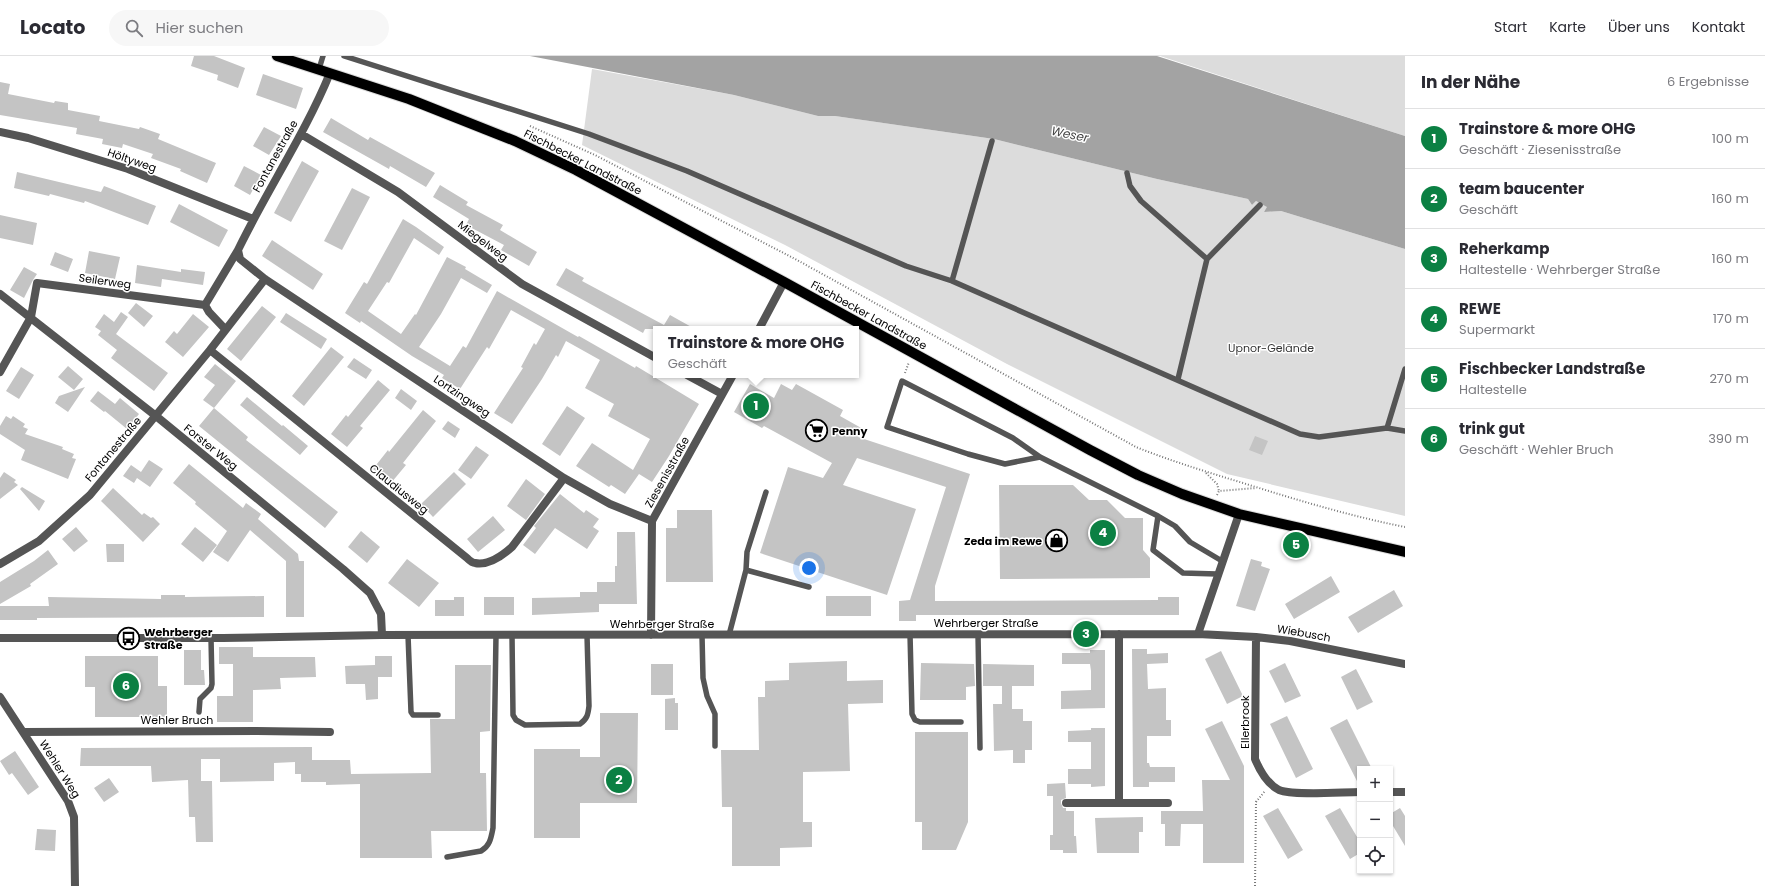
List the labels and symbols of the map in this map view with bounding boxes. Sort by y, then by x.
street label: Fontanestraße [248,117,302,195]
water label: Weser [1050,122,1091,146]
street label: Fischbecker Landstraße [521,125,645,199]
street label: Höltyweg [105,144,159,176]
street label: Miegelweg [455,217,511,265]
street label: Seilerweg [78,269,132,293]
street label: Fischbecker Landstraße [808,276,930,354]
park label: Upnor-Gelände [1228,340,1314,356]
street label: Lortzingweg [430,371,494,421]
pin: 1 [743,391,769,421]
street label: Fontanestraße [81,413,145,485]
supermarket icon: Penny [803,418,829,444]
street label: Forster Weg [181,420,241,474]
place label: Penny [832,423,867,439]
street label: Ziesenisstraße [641,433,693,510]
street label: Claudiusweg [366,460,432,518]
pin: 4 [1090,518,1116,548]
shop icon: Zeda im Rewe [1044,528,1070,554]
pin: 5 [1283,530,1309,560]
place label: Zeda im Rewe [964,533,1042,549]
your location [799,558,819,578]
street label: Wehrberger Straße [934,615,1039,631]
street label: Wehrberger Straße [610,616,715,632]
pin: 3 [1073,619,1099,649]
street label: Wiebusch [1276,620,1332,646]
place label: Wehrberger Straße [144,624,213,653]
bus stop icon: Wehrberger Straße [115,625,141,651]
pin: 6 [113,671,139,701]
street label: Ellerbrook [1237,695,1253,749]
street label: Wehler Bruch [141,712,213,728]
street label: Wehler Weg [36,737,84,801]
pin: 2 [606,765,632,795]

